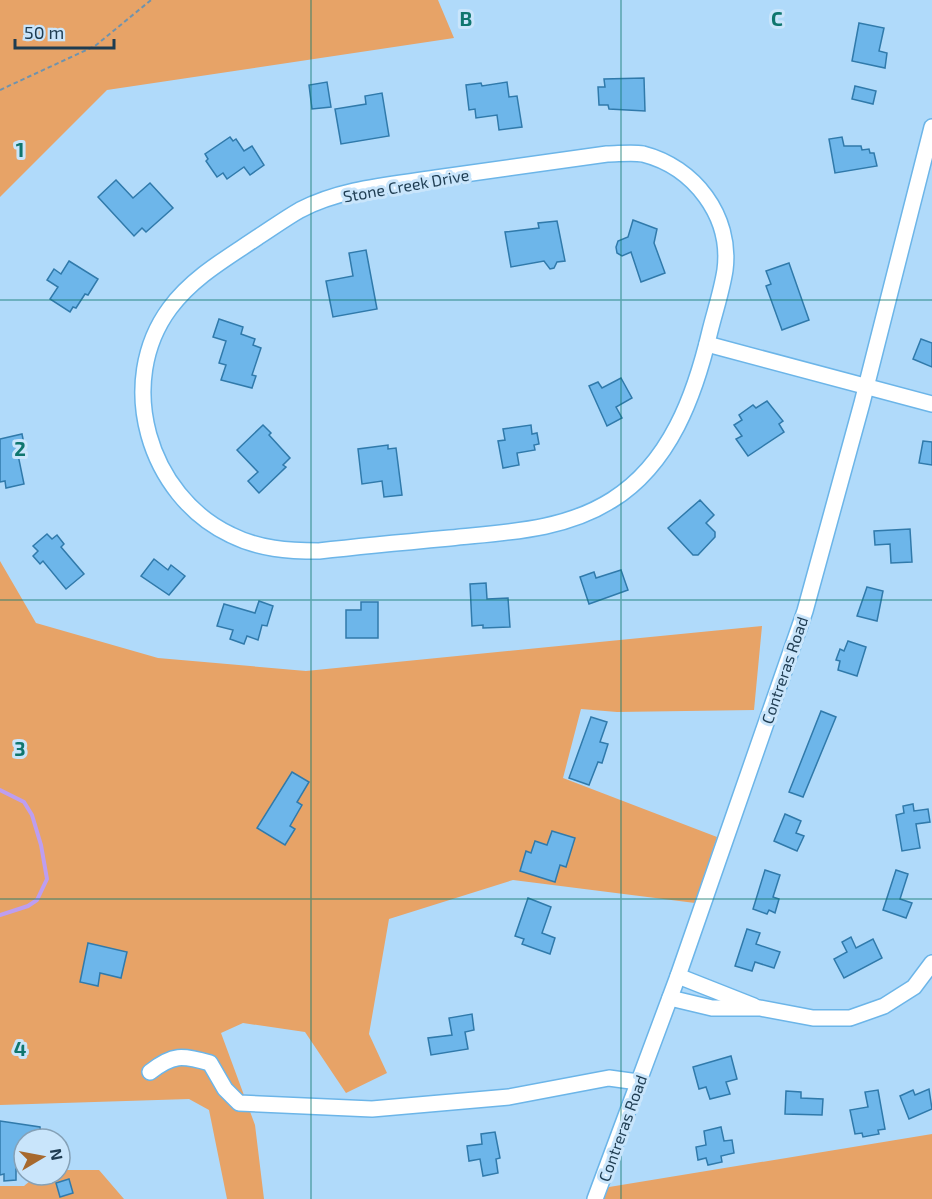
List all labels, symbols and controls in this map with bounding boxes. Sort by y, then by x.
text: B [460,6,472,30]
text: C [771,6,783,30]
scale bar [15,12,114,50]
text: 50 m [24,21,64,43]
text: 1 [16,137,24,161]
street label: Stone Creek Drive [342,165,470,205]
text: 2 [14,436,26,460]
street label: Contreras Road [757,614,811,726]
text: 3 [14,736,26,760]
text: 4 [14,1036,27,1060]
street label: Contreras Road [594,1072,650,1184]
north arrow [12,1127,72,1187]
text: N [47,1147,68,1162]

